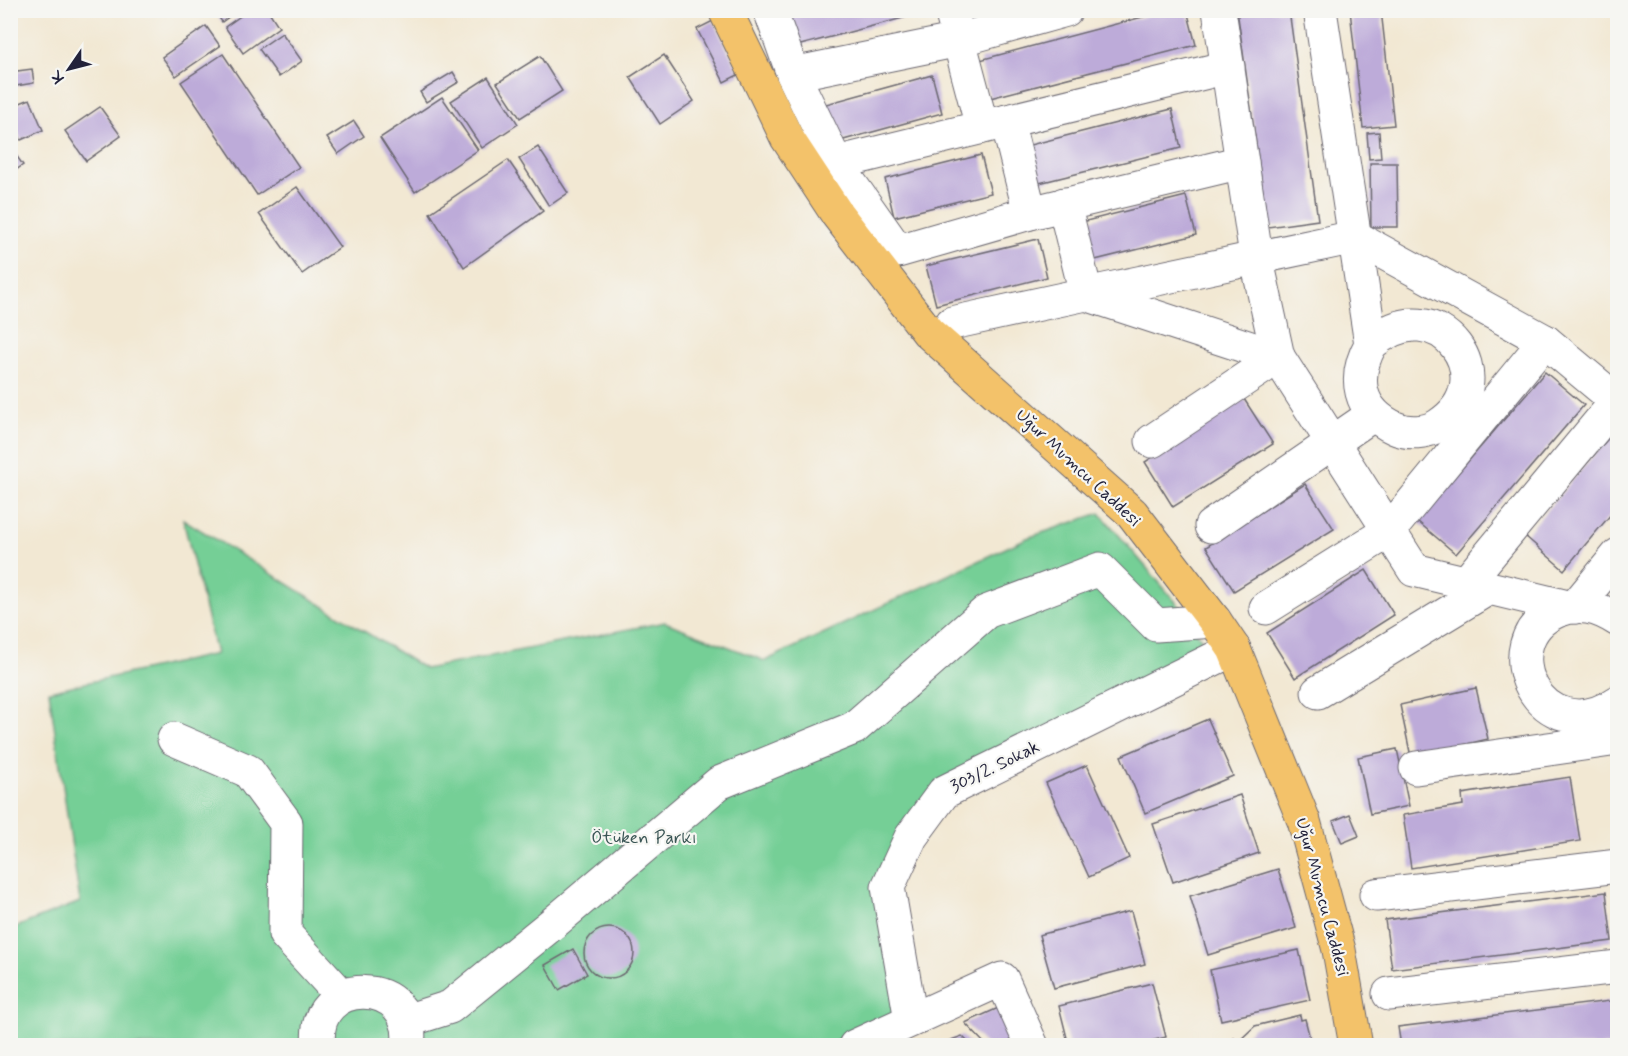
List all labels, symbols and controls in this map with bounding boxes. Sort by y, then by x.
north arrow [39,39,99,99]
text: K [46,66,70,87]
street label: Uğur Mumcu Caddesi [1010,404,1146,532]
street label: 303/2. Sokak [946,735,1044,799]
street label: Uğur Mumcu Caddesi [1289,815,1355,979]
park label: Ötüken Parkı [591,826,697,850]

